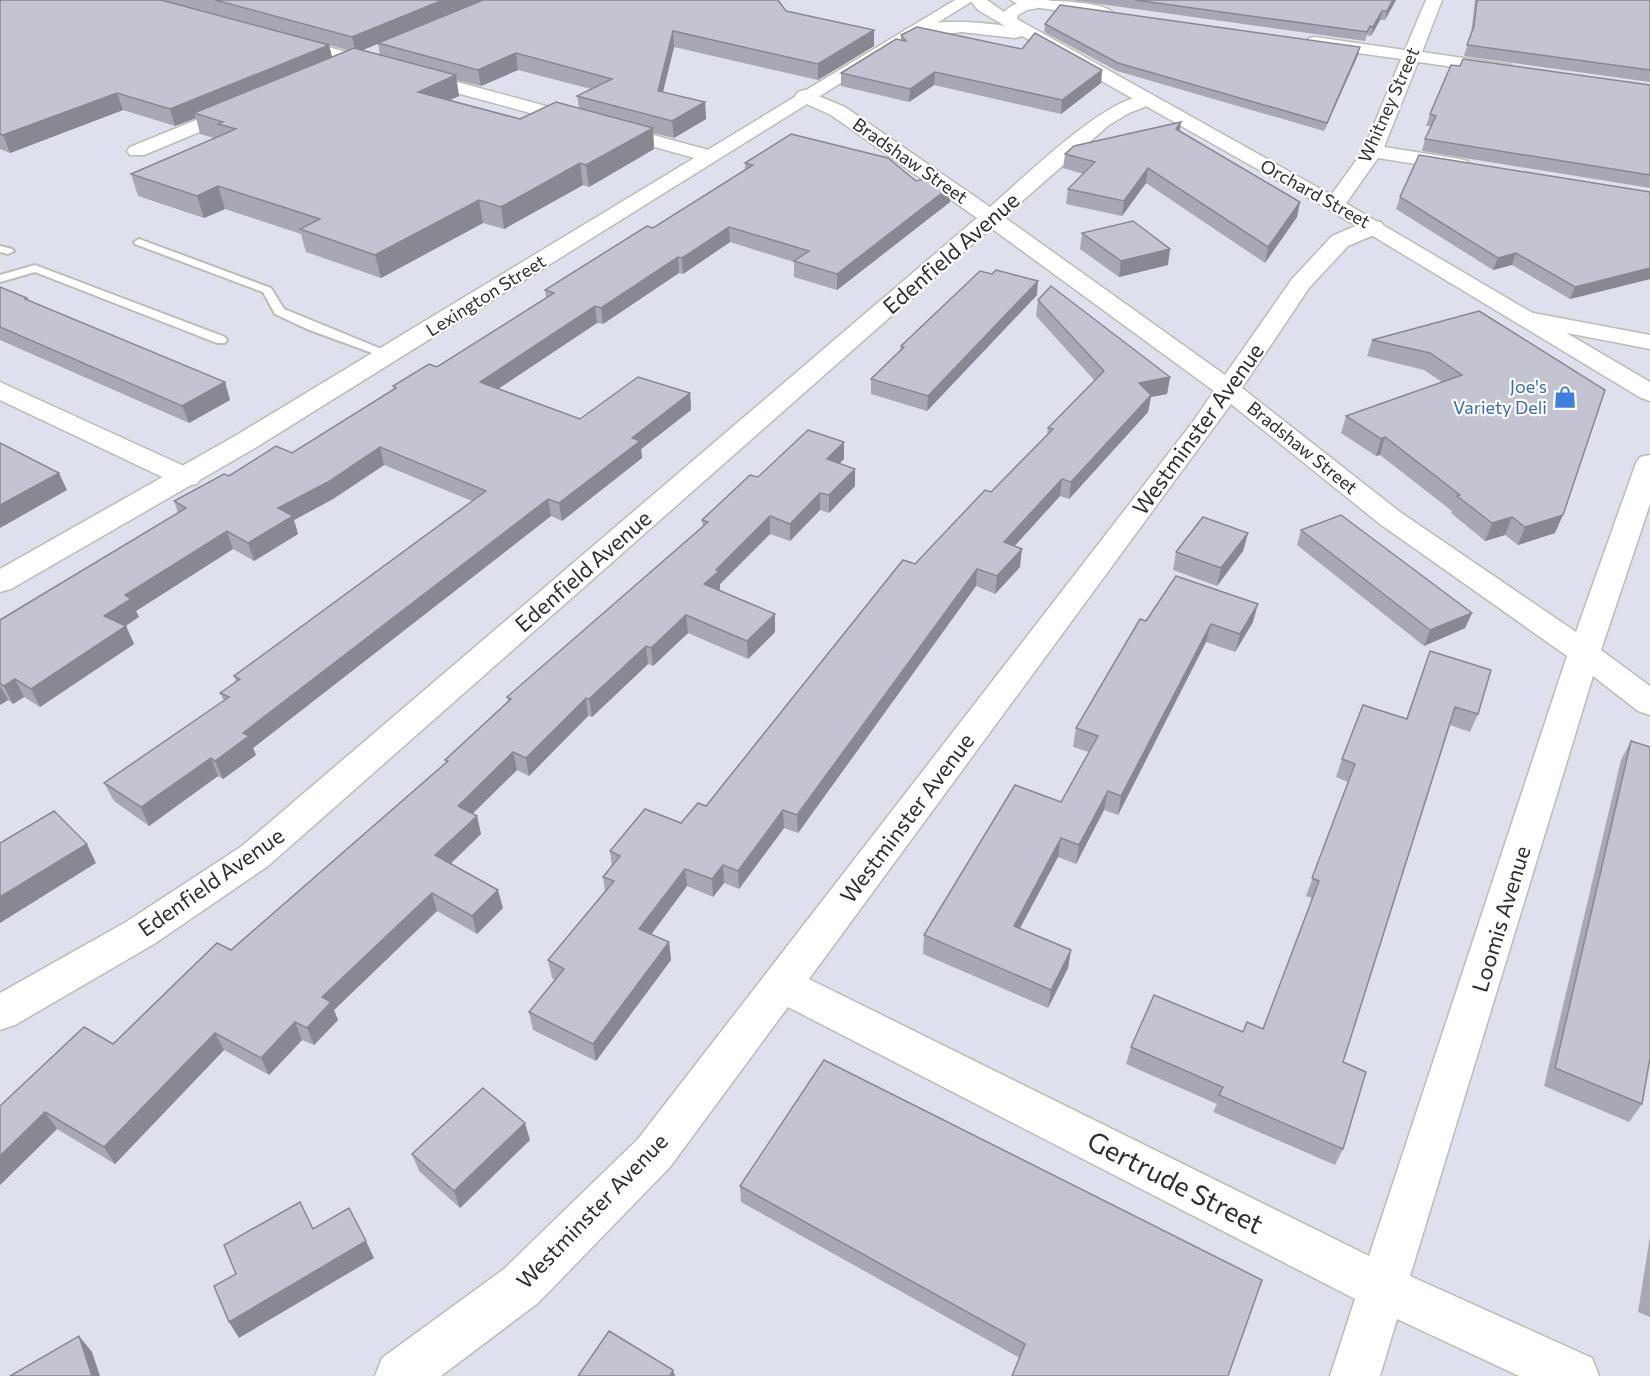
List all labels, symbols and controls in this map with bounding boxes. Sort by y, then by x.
street label: Whitney Street [1353,44,1423,166]
street label: Bradshaw Street [849,112,972,208]
street label: Orchard Street [1257,154,1374,232]
street label: Edenfield Avenue [877,186,1024,319]
street label: Lexington Street [422,250,549,341]
street label: Westminster Avenue [1126,338,1269,520]
place label: Joe's Variety Deli [1453,375,1547,418]
shop icon: Joe's Variety Deli [1552,384,1578,410]
street label: Bradshaw Street [1243,396,1362,498]
street label: Edenfield Avenue [509,504,656,637]
street label: Westminster Avenue [834,727,979,908]
street label: Edenfield Avenue [133,821,289,942]
street label: Loomis Avenue [1465,843,1536,995]
street label: Gertrude Street [1082,1123,1269,1240]
street label: Westminster Avenue [510,1127,673,1294]

